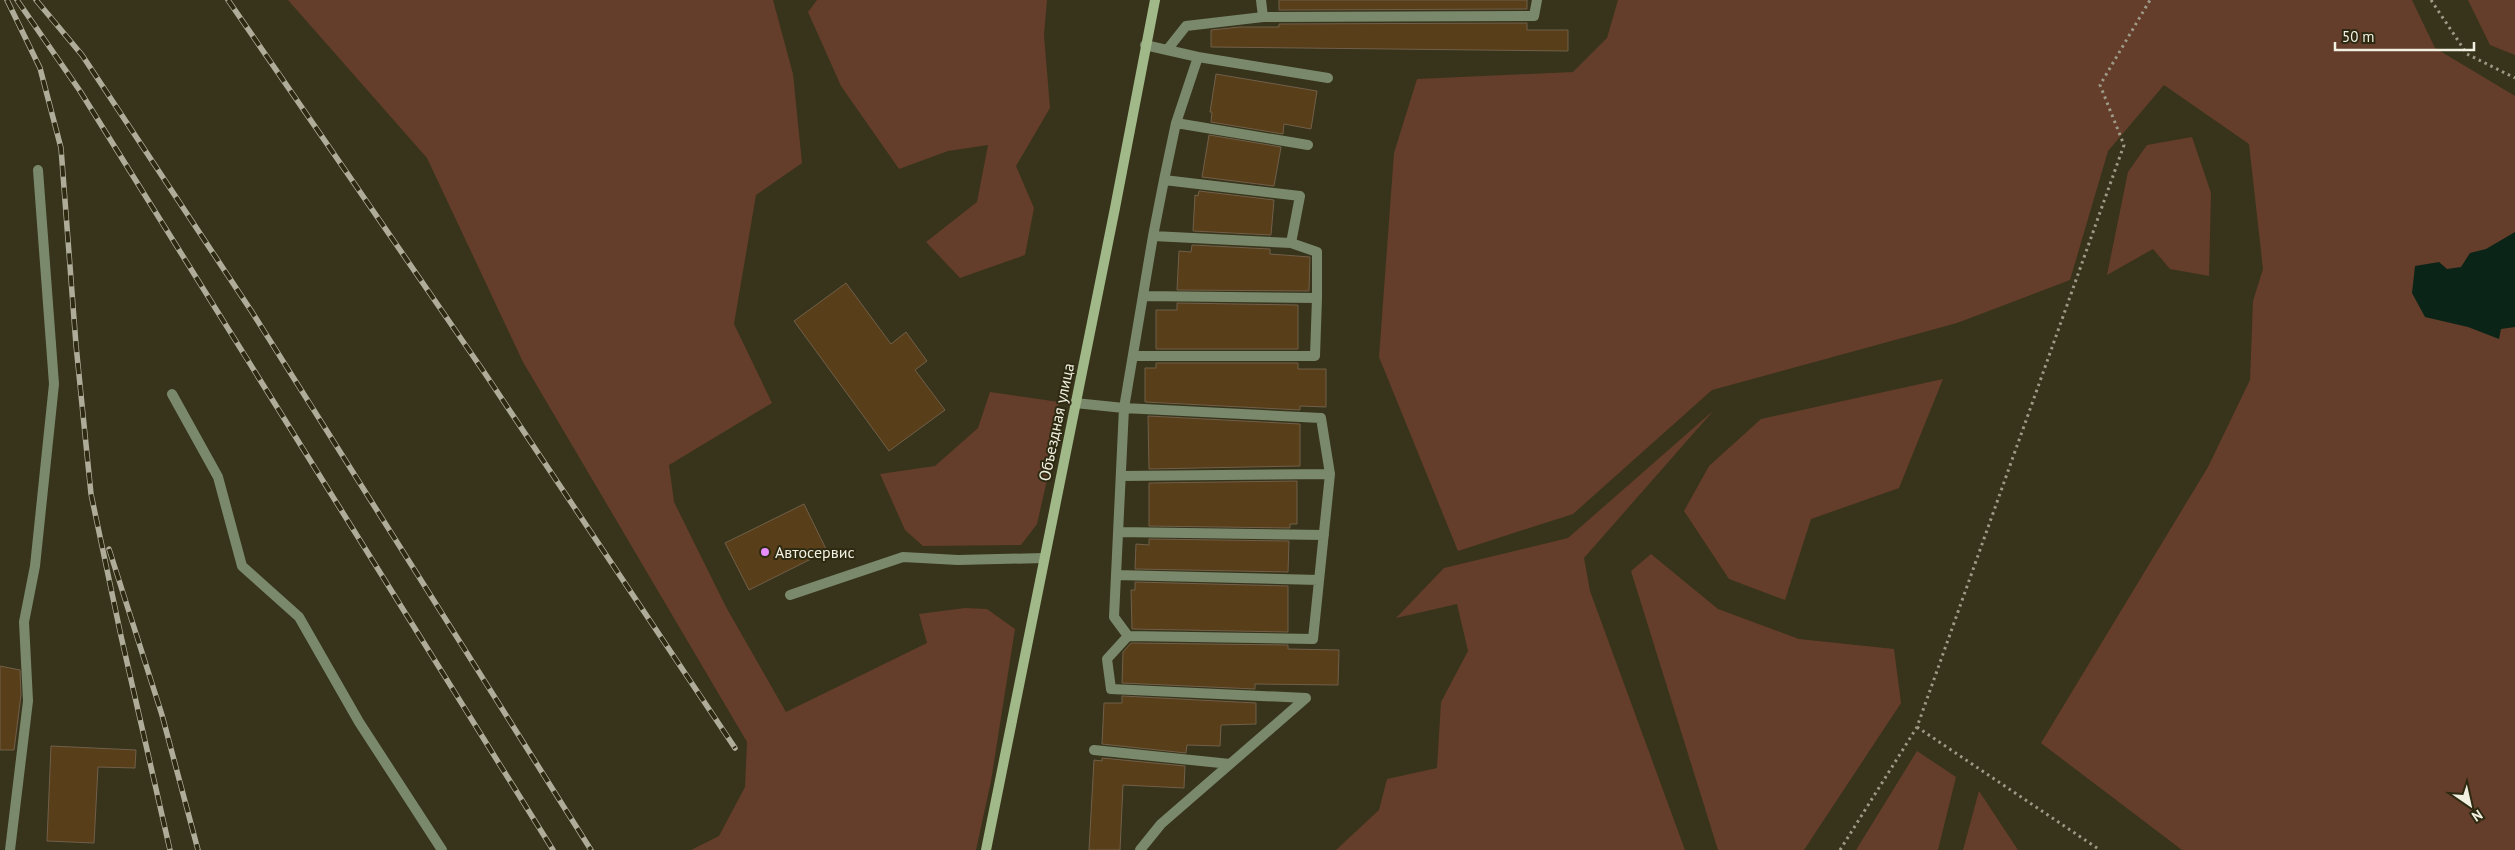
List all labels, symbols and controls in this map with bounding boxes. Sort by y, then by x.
scale bar [2335,20,2474,52]
text: 50 m [2342,27,2375,46]
street label: Объездная улица [1034,361,1078,483]
place label: Автосервис [775,542,855,562]
marker: Автосервис [759,546,771,558]
north arrow [2445,780,2495,830]
text: N [2468,806,2486,826]

